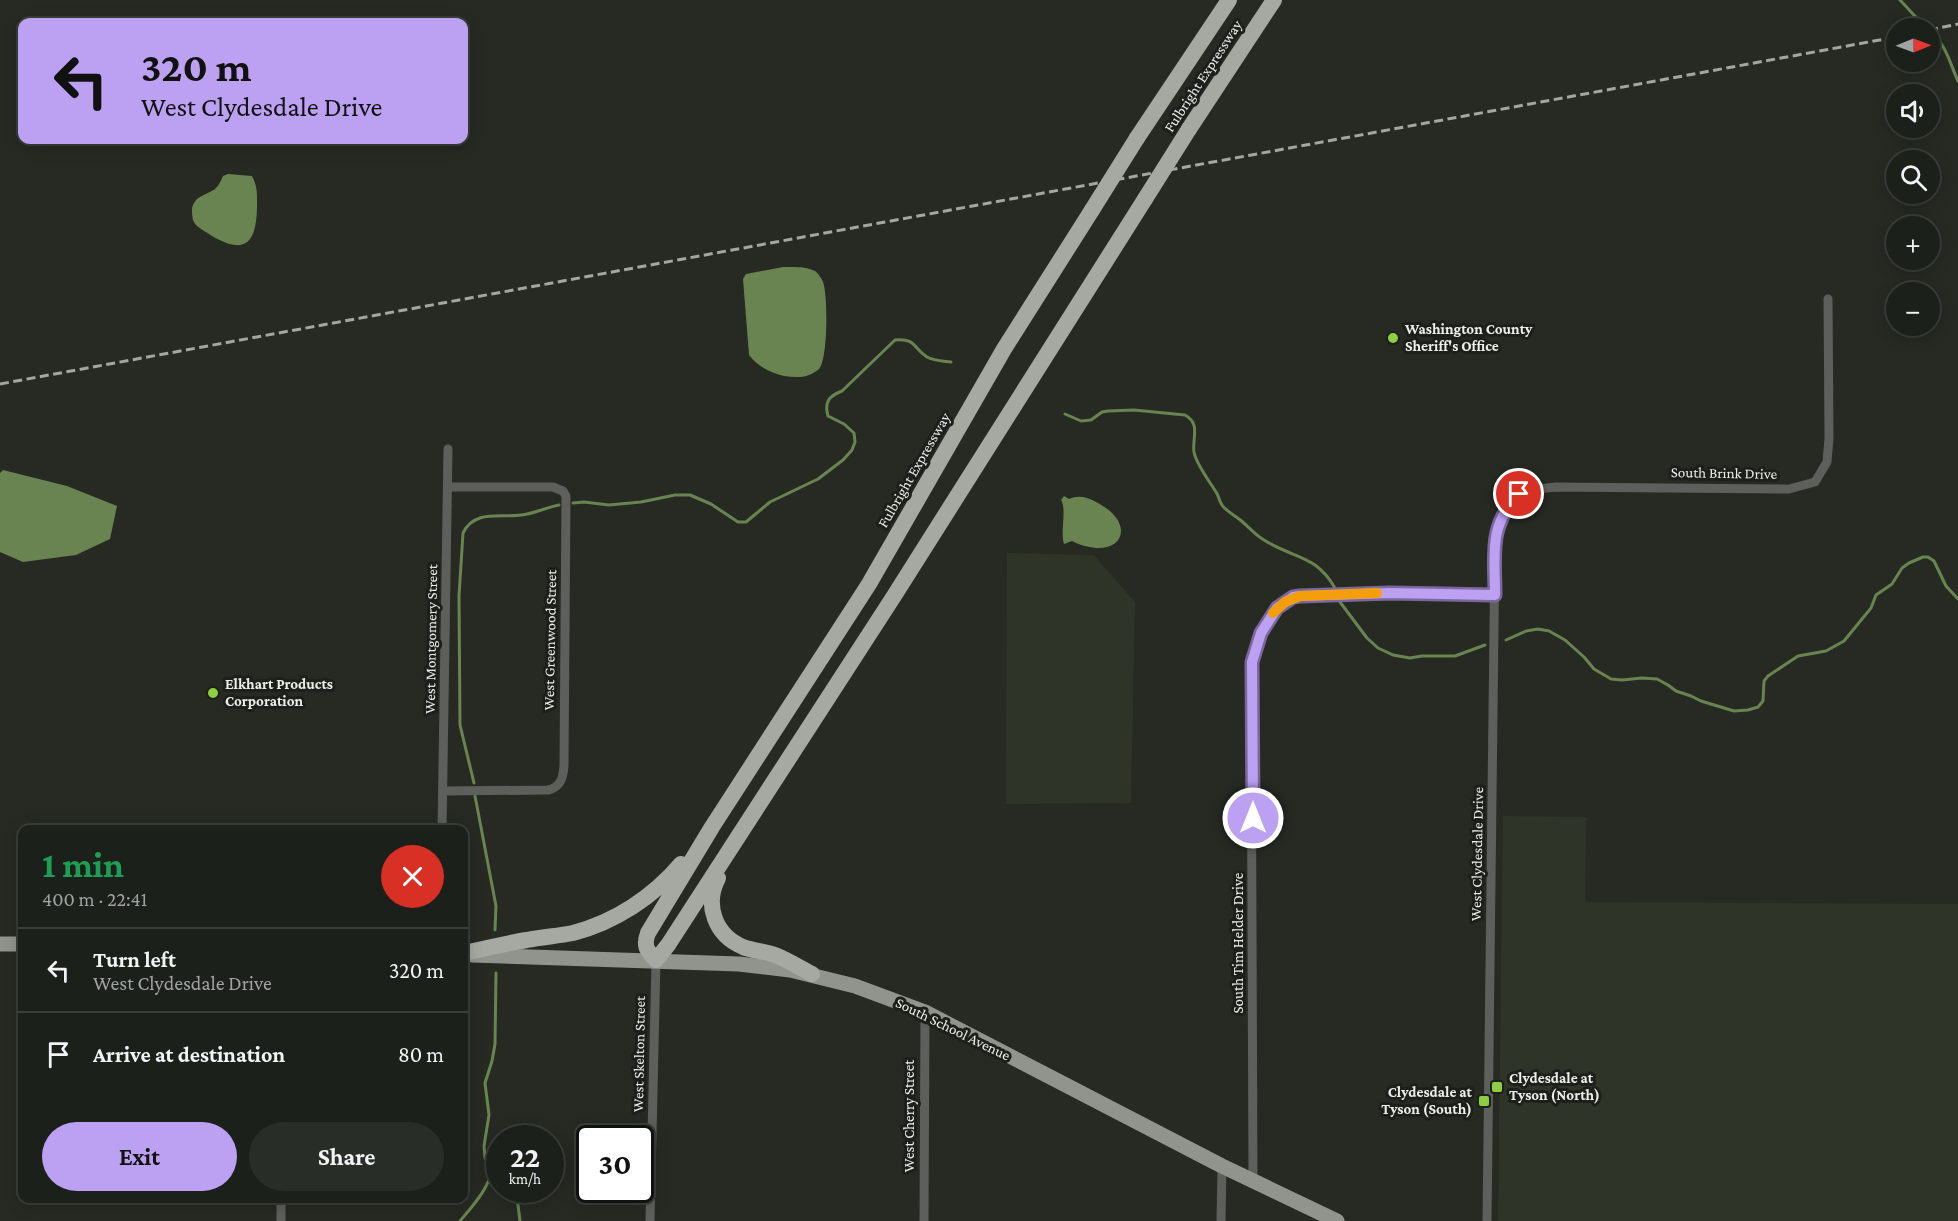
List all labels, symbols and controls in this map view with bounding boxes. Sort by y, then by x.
street label: Fulbright Expressway [1161,17,1246,135]
north arrow [1886,18,1940,72]
map controls [1886,18,1940,336]
icon: left [42,42,120,120]
text: 320 m [141,43,252,90]
button: sound [1886,84,1940,138]
text: West Clydesdale Drive [141,92,382,122]
button: search [1886,150,1940,204]
button: + [1886,216,1940,270]
button: − [1886,282,1940,336]
place label: Washington County Sheriff's Office [1404,321,1533,354]
marker: Washington County Sheriff's Office [1386,331,1400,345]
street label: Fulbright Expressway [875,410,954,531]
street label: South Brink Drive [1671,464,1778,482]
pin [1493,468,1544,519]
icon: arrive [1502,477,1535,510]
street label: West Montgomery Street [422,563,441,714]
street label: West Greenwood Street [541,568,559,711]
place label: Elkhart Products Corporation [225,676,333,709]
marker: Elkhart Products Corporation [206,686,220,700]
position arrow [1221,786,1285,850]
street label: West Clydesdale Drive [1468,786,1487,921]
text: 1 min [42,845,124,885]
button: close [381,845,444,908]
street label: South Tim Helder Drive [1230,872,1246,1013]
text: 400 m · 22:41 [42,888,147,910]
text: Turn left [93,947,176,972]
icon: left [42,954,75,987]
text: 320 m [389,958,444,983]
text: West Clydesdale Drive [93,972,272,994]
street label: South School Avenue [893,994,1013,1064]
street label: West Skelton Street [630,995,648,1112]
icon: arrive [42,1038,75,1071]
text: Arrive at destination [93,1042,285,1067]
text: 80 m [398,1042,444,1067]
street label: West Cherry Street [901,1059,918,1172]
place label: Clydesdale at Tyson (North) [1509,1070,1600,1104]
marker: Clydesdale at Tyson (North) [1490,1080,1504,1094]
place label: Clydesdale at Tyson (South) [1381,1084,1473,1118]
marker: Clydesdale at Tyson (South) [1477,1094,1491,1108]
button: Exit [42,1122,237,1191]
button: Share [249,1122,444,1191]
speed limit sign: 30 [576,1125,654,1203]
text: 22 [510,1140,540,1173]
text: km/h [509,1171,541,1187]

